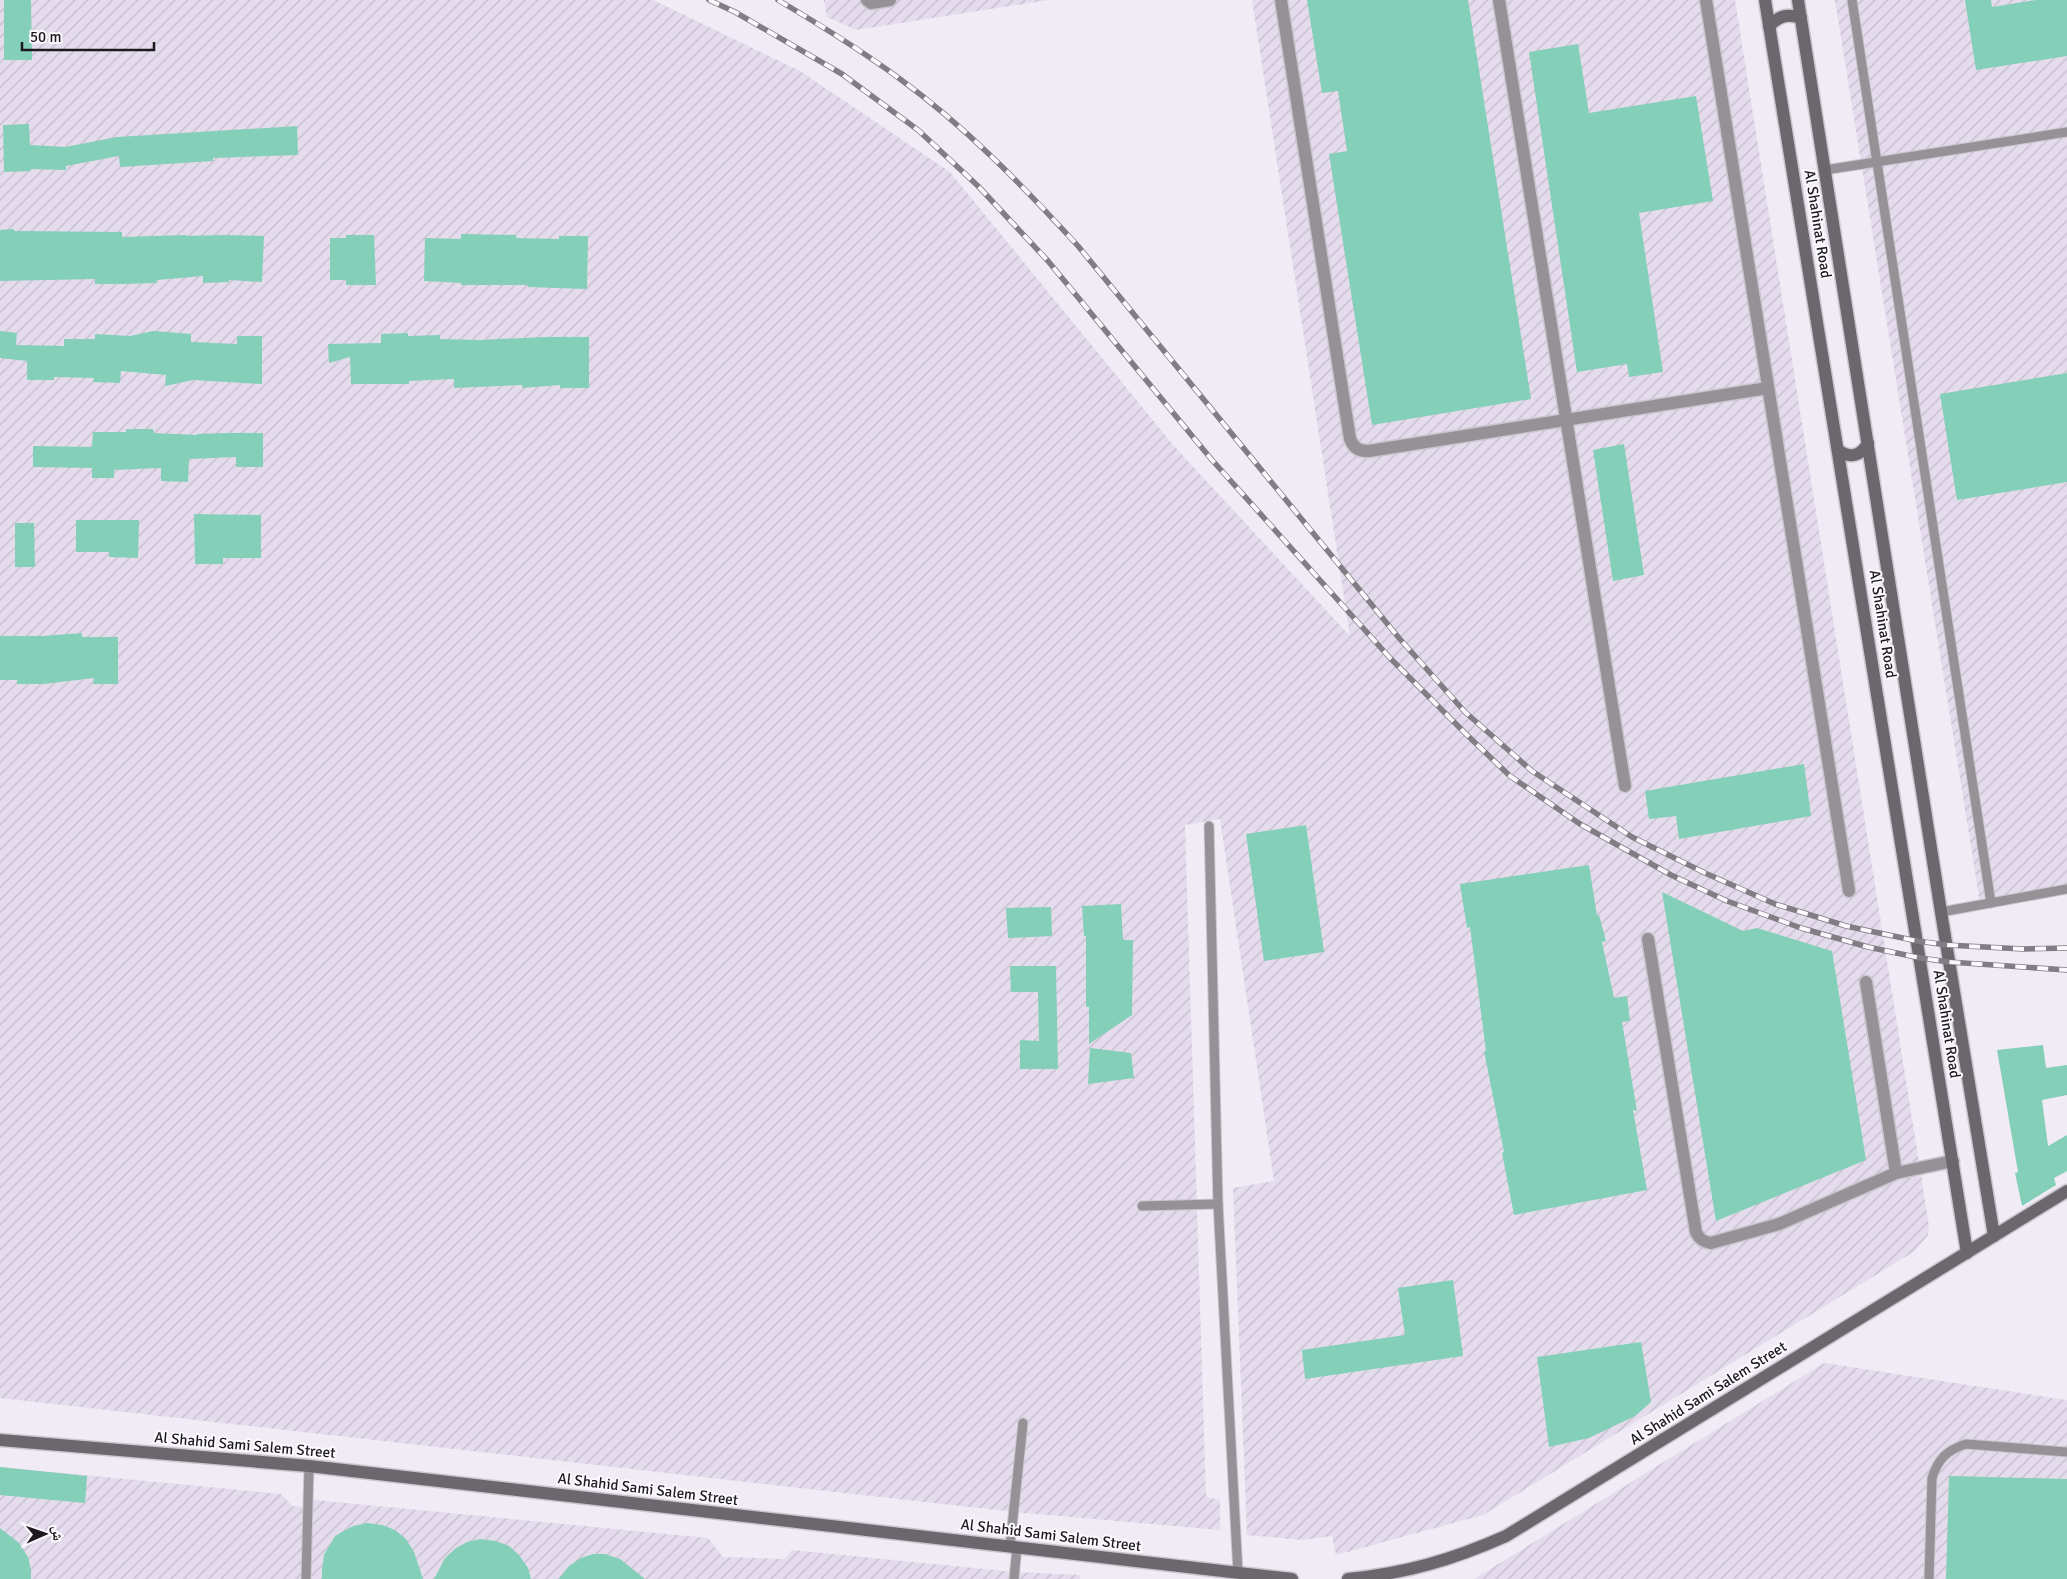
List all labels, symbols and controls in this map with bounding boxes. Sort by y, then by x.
scale bar [22,20,155,52]
text: 50 m [30,28,61,46]
street label: Al Shahinat Road [1801,169,1835,279]
street label: Al Shahinat Road [1866,569,1900,679]
street label: Al Shahinat Road [1930,969,1964,1079]
street label: Al Shahid Sami Salem Street [1626,1337,1790,1449]
street label: Al Shahid Sami Salem Street [154,1428,336,1462]
street label: Al Shahid Sami Salem Street [557,1469,739,1509]
north arrow [20,1509,70,1559]
street label: Al Shahid Sami Salem Street [960,1515,1142,1555]
text: ش [49,1526,66,1541]

